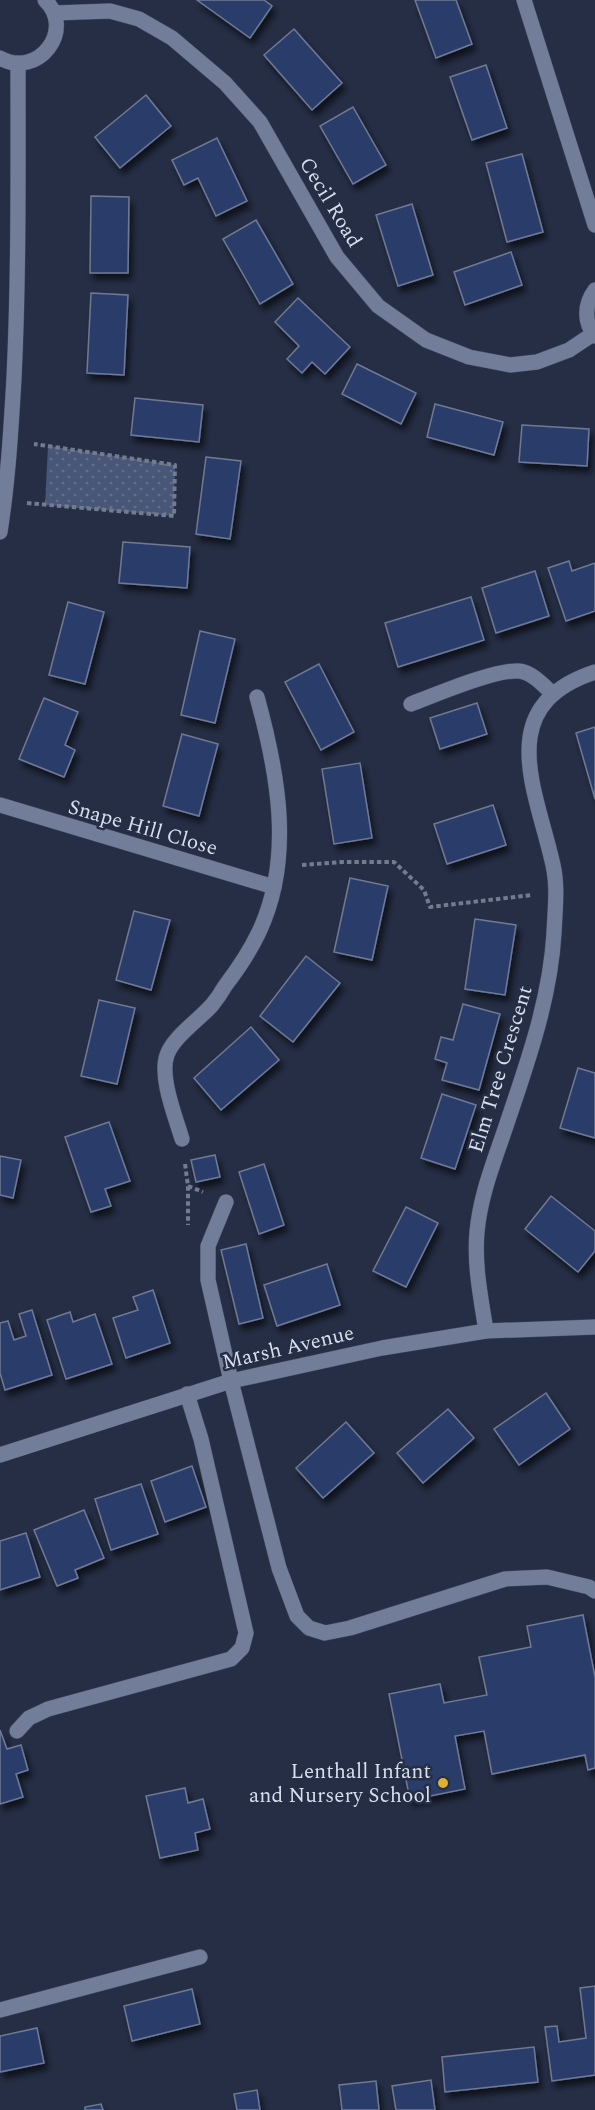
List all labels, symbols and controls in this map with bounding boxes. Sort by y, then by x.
street label: Cecil Road [290,151,370,254]
street label: Snape Hill Close [64,791,221,865]
street label: Elm Tree Crescent [460,982,542,1157]
street label: Marsh Avenue [219,1317,357,1379]
place label: Lenthall Infant and Nursery School [249,1756,431,1812]
marker: Lenthall Infant and Nursery School [436,1776,450,1790]

